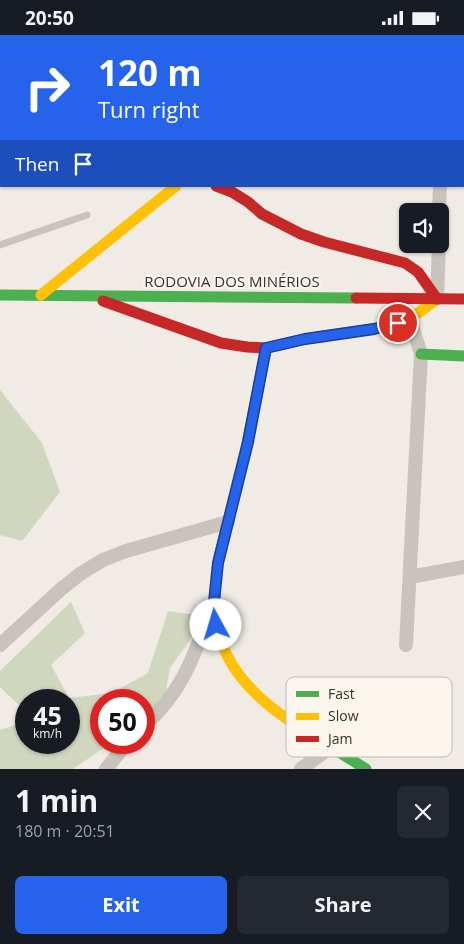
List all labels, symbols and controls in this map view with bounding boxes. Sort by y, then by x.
text: 20:50 [25,5,74,31]
text: 120 m [98,49,202,96]
icon: right [15,55,80,120]
text: Turn right [98,94,200,124]
icon: arrive [69,150,97,178]
text: Then [15,151,59,177]
map controls [399,203,449,253]
button: sound [399,203,449,253]
street label: RODOVIA DOS MINÉRIOS [144,271,320,291]
pin [377,302,419,344]
icon: arrive [384,309,412,337]
position arrow [189,598,241,650]
legend [286,677,452,757]
text: Fast [328,684,355,703]
speed limit sign: 50 [90,689,155,754]
text: 45 [33,698,62,732]
text: Slow [328,706,359,725]
text: km/h [33,725,62,742]
text: Jam [326,729,353,748]
text: 1 min [15,780,98,821]
button: close [397,786,449,838]
text: 180 m · 20:51 [15,820,115,842]
button: Exit [15,876,227,934]
button: Share [237,876,449,934]

